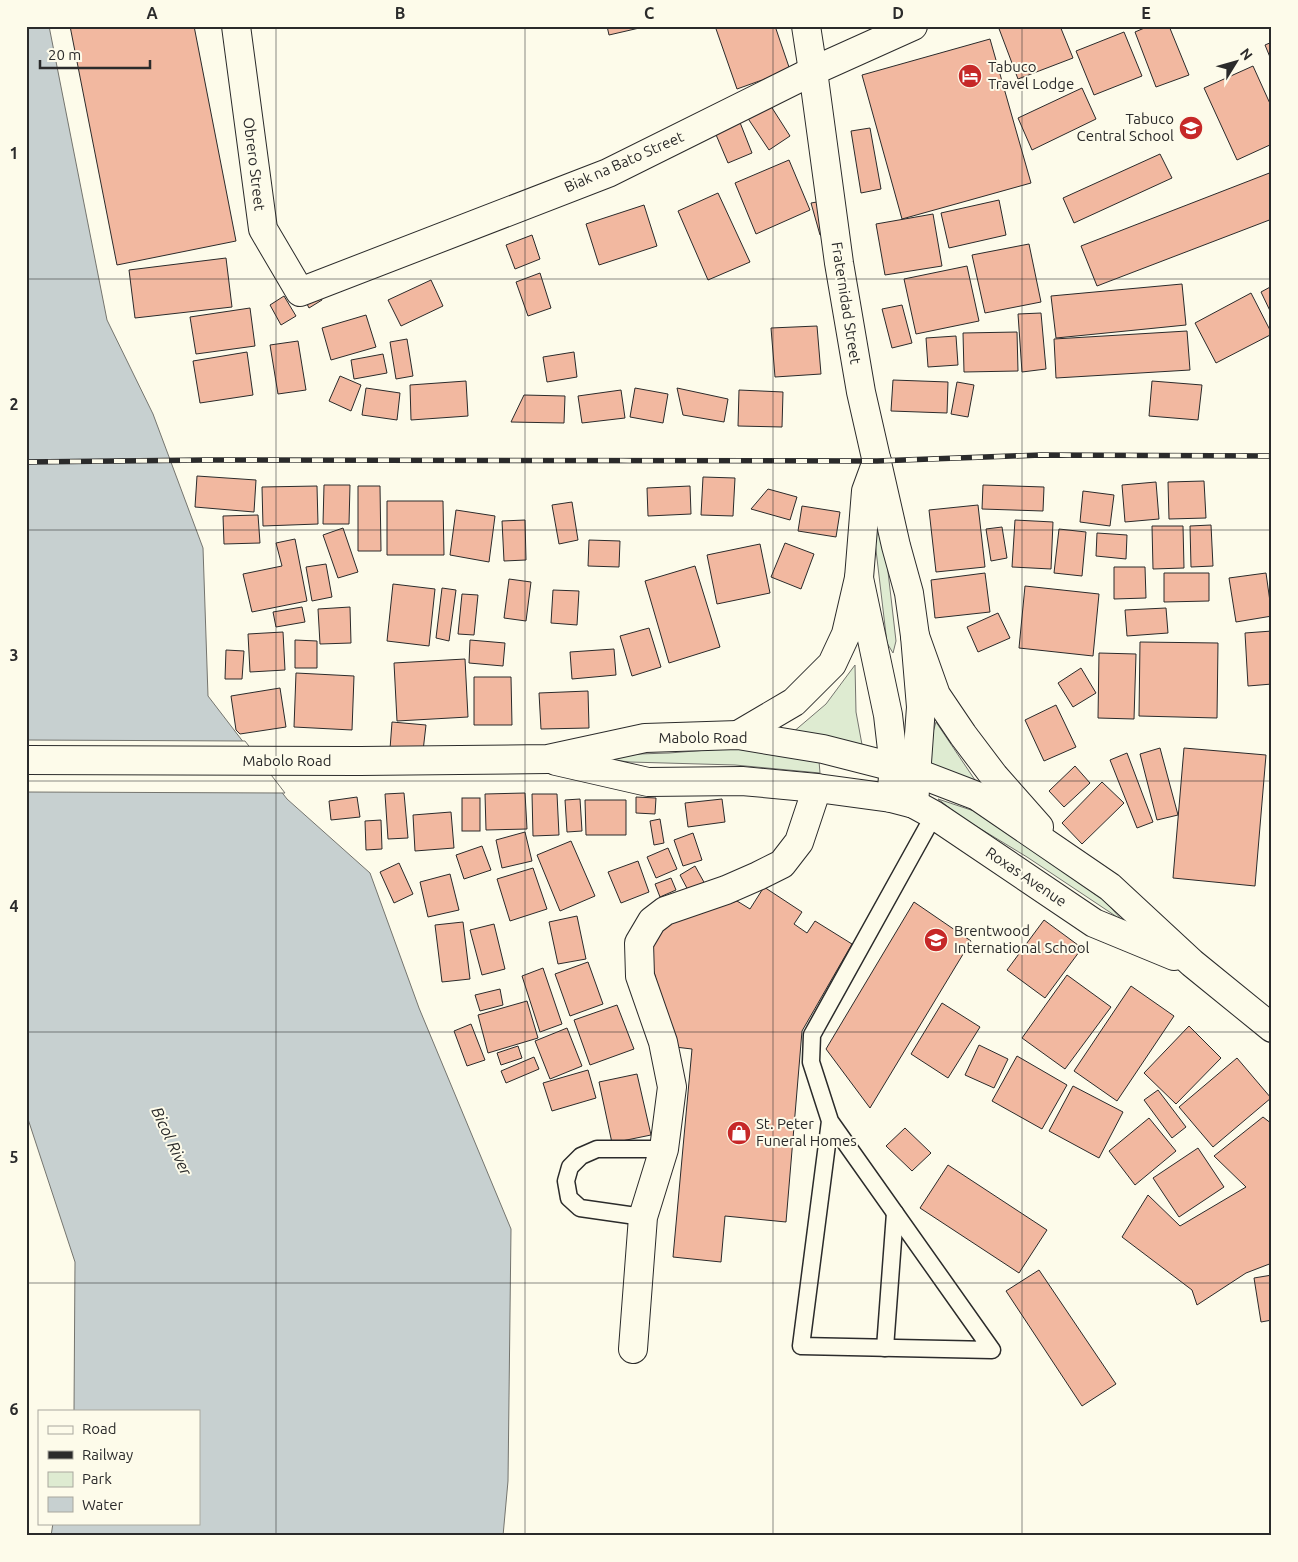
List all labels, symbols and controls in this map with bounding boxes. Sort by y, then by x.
text: A [146,4,158,22]
text: B [395,4,405,22]
text: C [644,4,654,22]
text: D [892,4,904,22]
text: E [1141,4,1151,22]
scale bar [40,38,150,70]
north arrow [1210,38,1260,88]
text: N [1237,45,1256,63]
text: 20 m [48,46,81,63]
place label: Tabuco Travel Lodge [988,58,1074,92]
hotel icon: Tabuco Travel Lodge [957,63,983,89]
place label: Tabuco Central School [1076,110,1174,144]
school or university icon: Tabuco Central School [1178,115,1204,141]
street label: Obrero Street [240,116,269,212]
street label: Biak na Bato Street [562,128,686,196]
text: 1 [9,144,19,162]
street label: Fraternidad Street [828,241,865,365]
text: 2 [9,395,19,413]
text: 3 [9,646,19,664]
street label: Mabolo Road [658,729,748,746]
street label: Mabolo Road [242,752,332,769]
street label: Roxas Avenue [983,843,1070,910]
text: 4 [9,897,19,915]
place label: Brentwood International School [954,922,1089,956]
school or university icon: Brentwood International School [923,927,949,953]
water label: Bicol River [148,1104,196,1179]
place label: St. Peter Funeral Homes [756,1115,857,1149]
shop icon: St. Peter Funeral Homes [726,1120,752,1146]
text: 5 [9,1148,19,1166]
text: 6 [9,1400,19,1418]
legend [38,1410,200,1524]
text: Road [82,1420,117,1437]
text: Railway [82,1446,133,1463]
text: Park [82,1470,112,1487]
text: Water [82,1496,123,1513]

